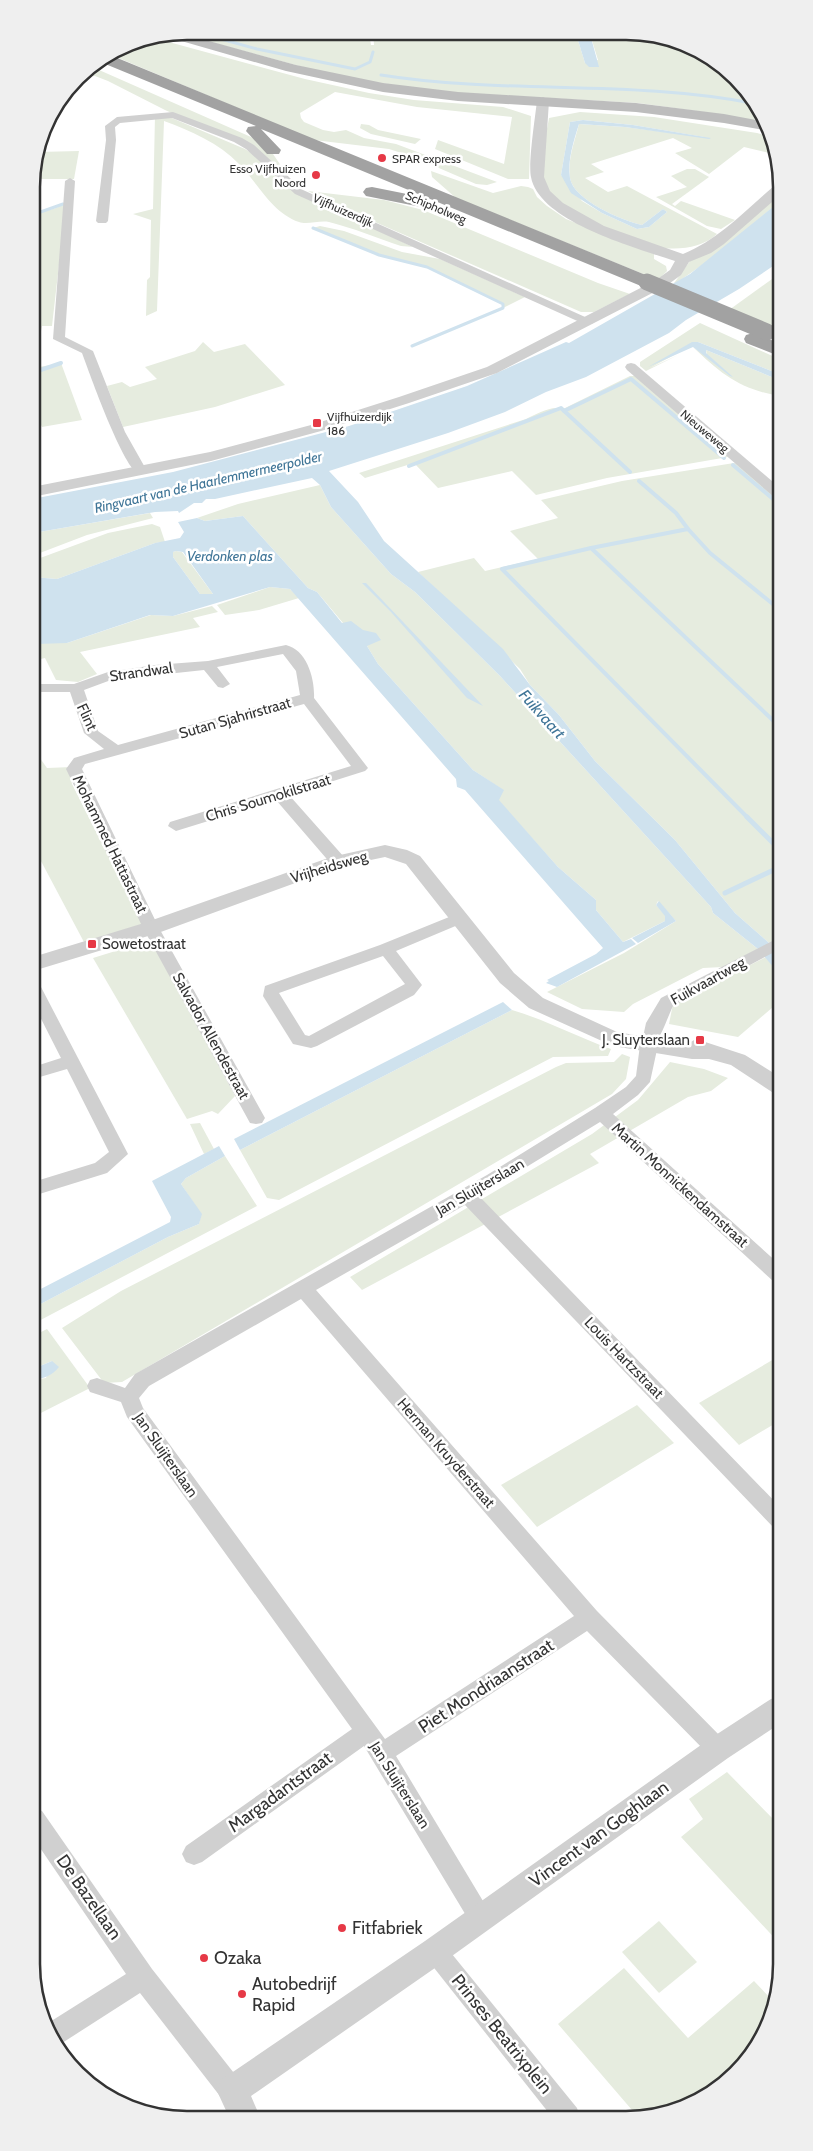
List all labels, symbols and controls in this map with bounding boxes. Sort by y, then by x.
place label: SPAR express [392,151,461,166]
marker: SPAR express [376,152,388,164]
place label: Esso Vijfhuizen Noord [230,161,306,190]
marker: Esso Vijfhuizen Noord [310,169,322,181]
street label: Schipholweg [403,187,470,227]
street label: Vijfhuizerdijk [310,190,376,230]
street label: Nieuweweg [678,406,733,456]
place label: Vijfhuizerdijk 186 [327,409,392,438]
marker: Vijfhuizerdijk 186 [311,417,323,429]
water label: Ringvaart van de Haarlemmermeerpolder [92,447,324,517]
water label: Verdonken plas [187,547,273,565]
street label: Strandwal [108,659,174,685]
water label: Fuikvaart [515,685,570,743]
street label: Sutan Sjahrirstraat [177,693,293,743]
street label: Flint [73,701,101,733]
street label: Chris Soumokilstraat [203,770,333,826]
street label: Mohammed Hattastraat [69,772,151,916]
street label: Vrijheidsweg [289,847,370,887]
place label: Sowetostraat [102,935,186,953]
marker: Sowetostraat [86,938,98,950]
street label: Fuikvaartweg [668,953,749,1009]
street label: Salvador Allendestraat [169,970,253,1102]
place label: J. Sluyterslaan [601,1031,690,1049]
marker: J. Sluyterslaan [694,1034,706,1046]
street label: Martin Monnickendamstraat [608,1119,752,1251]
street label: Jan Sluijterslaan [432,1154,527,1220]
street label: Louis Hartzstraat [581,1314,667,1402]
street label: Herman Kruyderstraat [393,1394,499,1512]
street label: Jan Sluijterslaan [130,1408,202,1501]
street label: Piet Mondriaanstraat [414,1634,558,1738]
street label: Jan Sluijterslaan [366,1737,434,1832]
street label: Margadantstraat [224,1747,336,1837]
street label: Vincent van Goghlaan [525,1776,673,1892]
street label: De Bazellaan [52,1850,126,1944]
place label: Fitfabriek [352,1917,423,1939]
marker: Fitfabriek [336,1922,348,1934]
place label: Ozaka [214,1947,262,1969]
marker: Ozaka [198,1952,210,1964]
street label: Prinses Beatrixplein [447,1970,557,2098]
place label: Autobedrijf Rapid [252,1973,337,2016]
marker: Autobedrijf Rapid [236,1988,248,2000]

